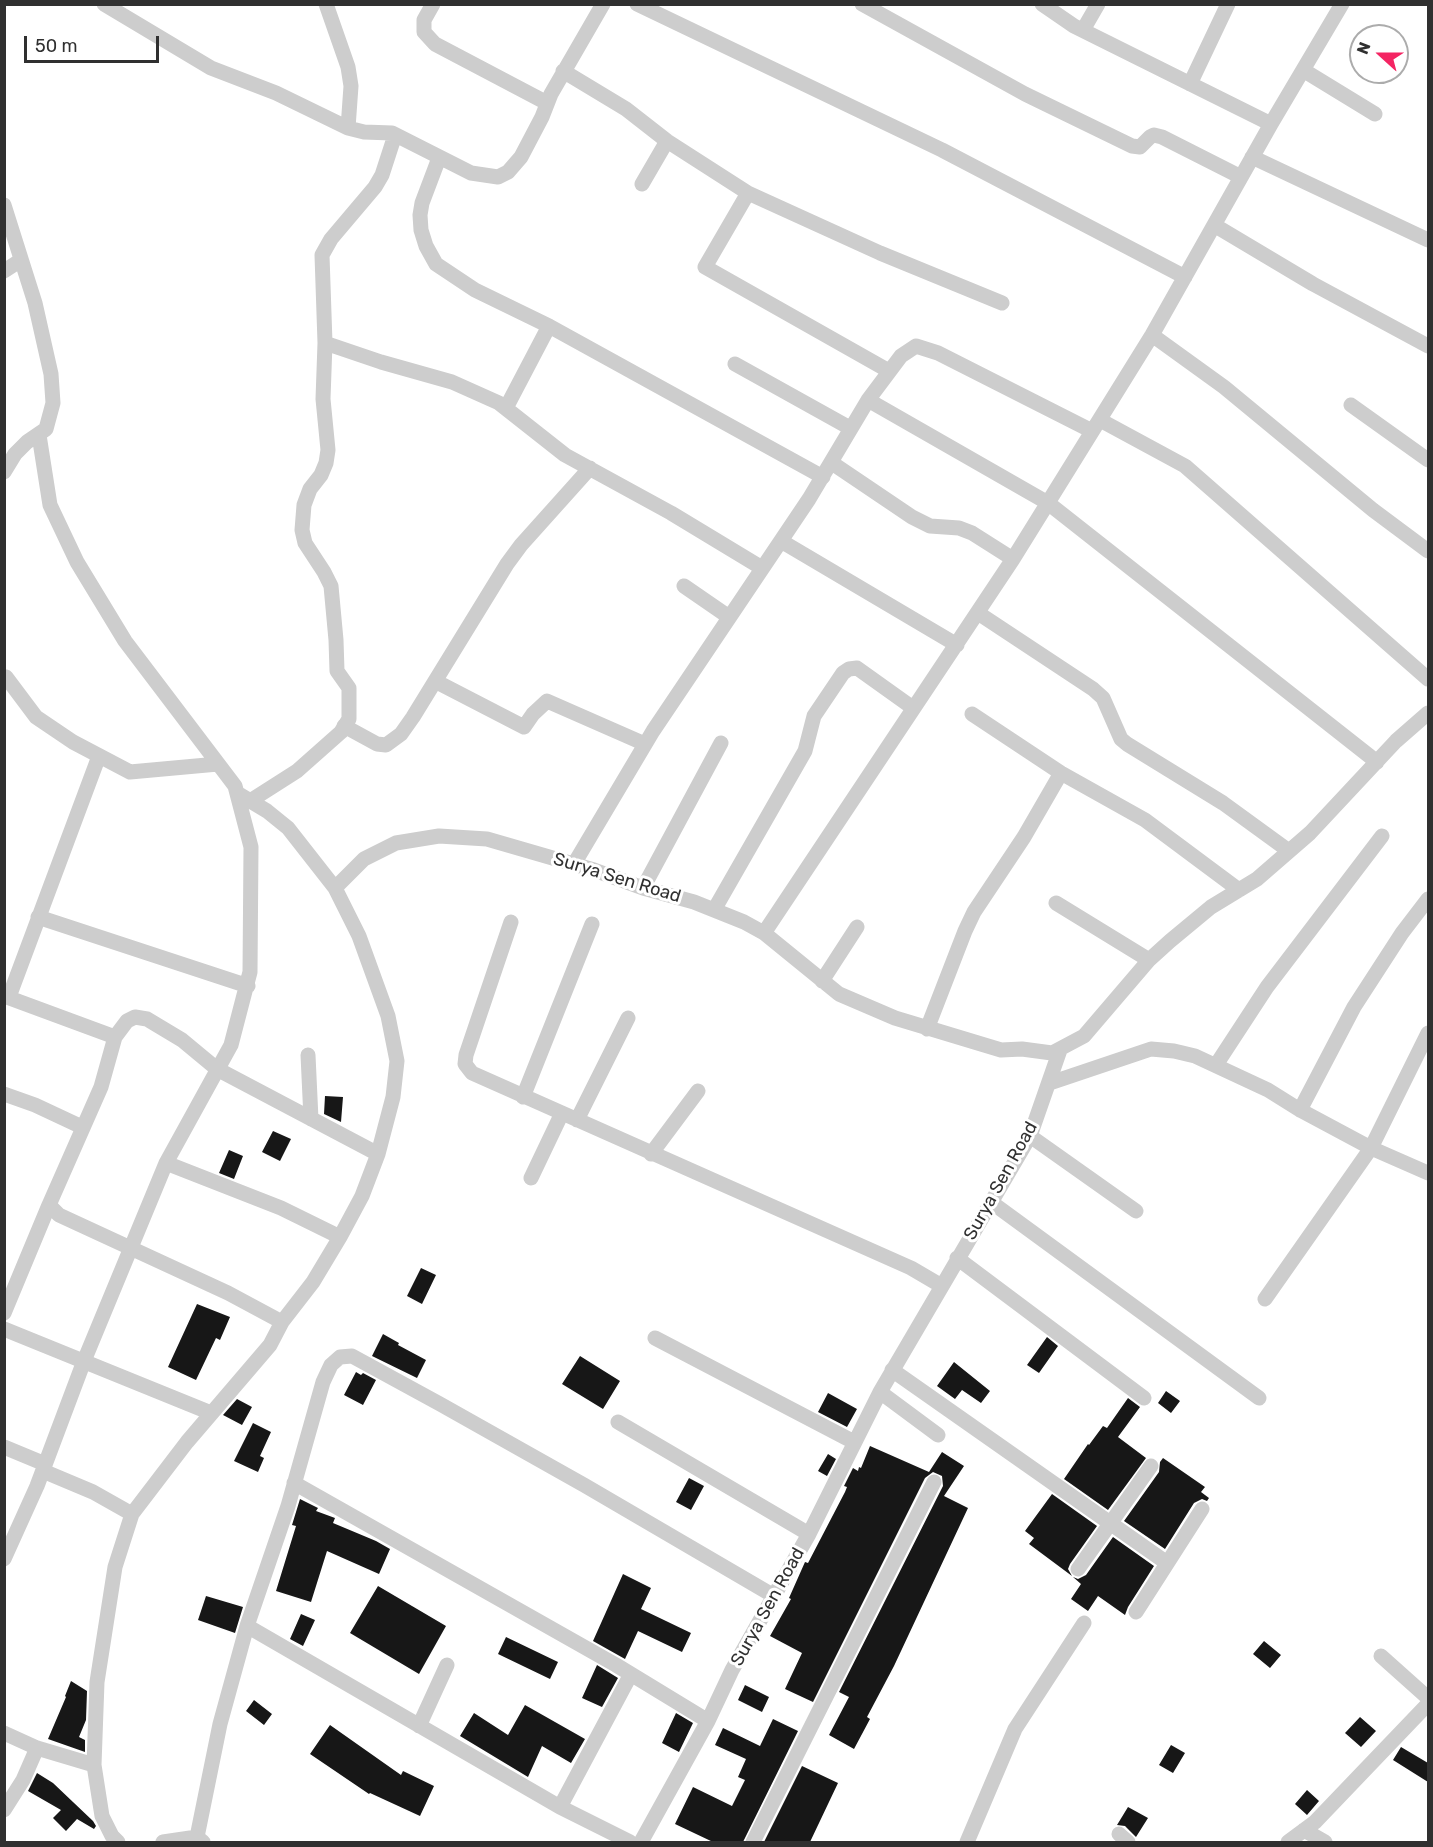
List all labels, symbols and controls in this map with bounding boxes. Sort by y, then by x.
scale bar [27,24,162,62]
north arrow [1349,24,1409,84]
text: 50 m [35,35,78,57]
text: N [1353,39,1375,57]
street label: Surya Sen Road [551,848,683,908]
street label: Surya Sen Road [960,1118,1042,1244]
street label: Surya Sen Road [727,1544,809,1670]

